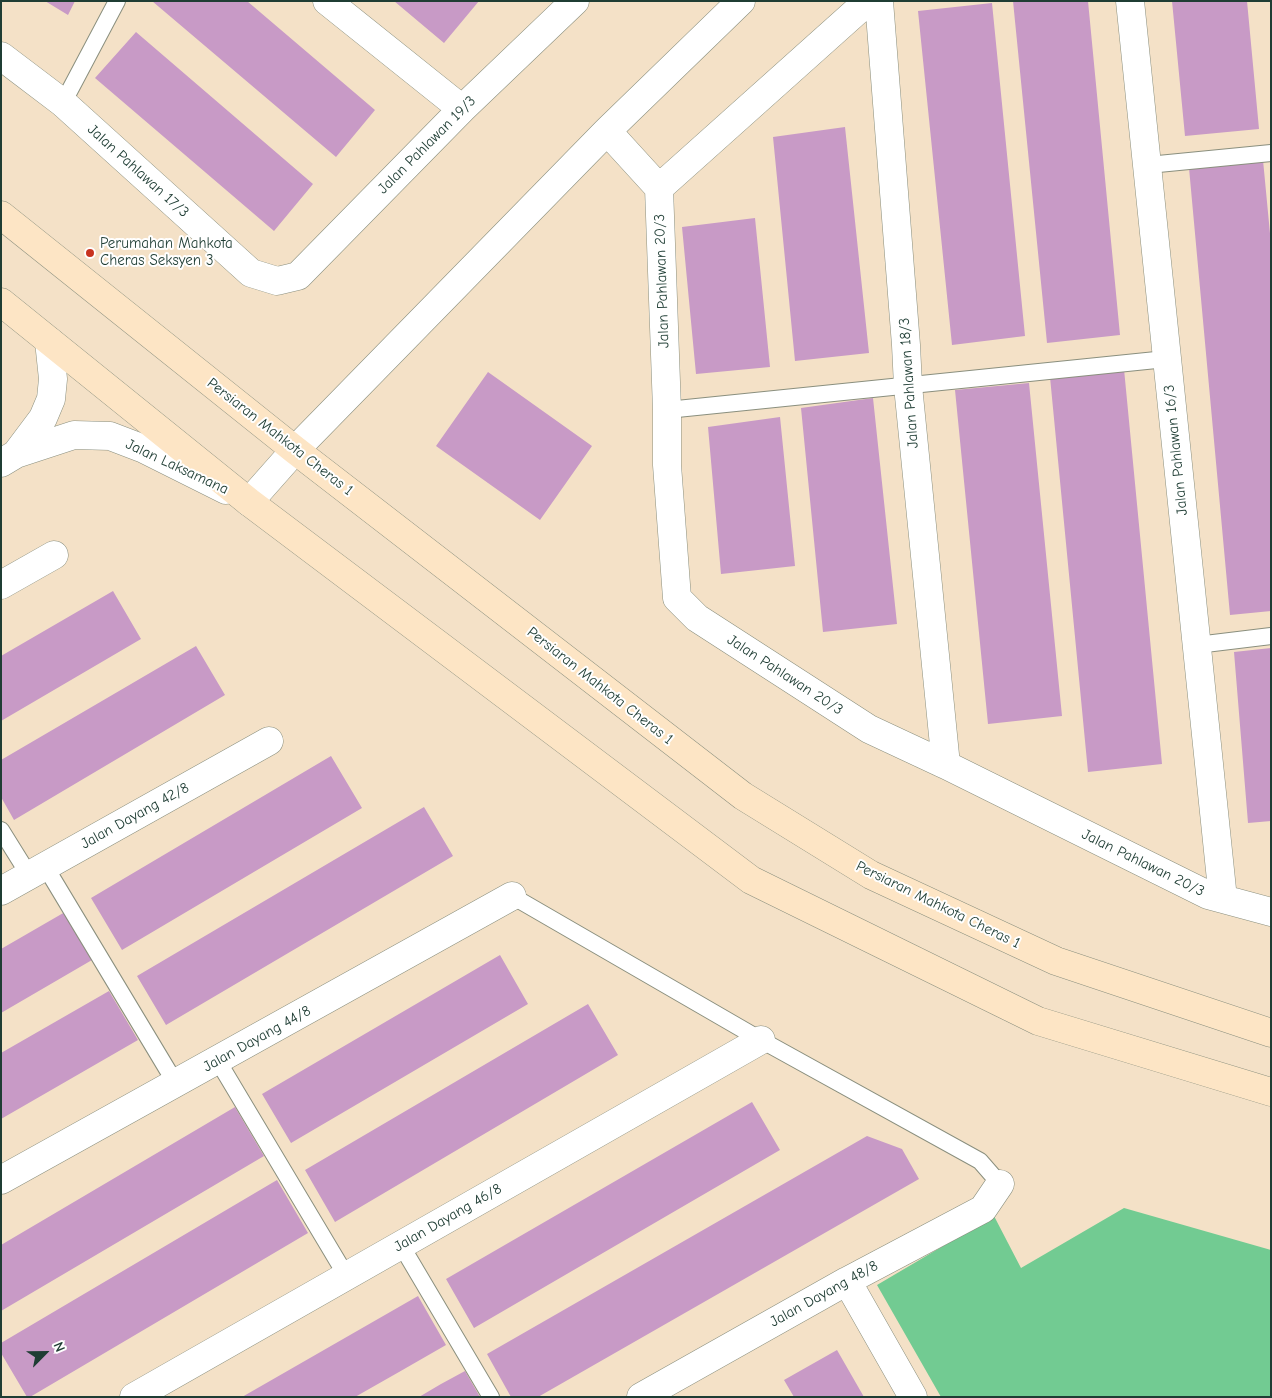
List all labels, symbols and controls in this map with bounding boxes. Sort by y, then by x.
street label: Jalan Pahlawan 19/3 [374,92,480,198]
street label: Jalan Pahlawan 17/3 [84,121,192,221]
street label: Jalan Pahlawan 20/3 [651,214,673,348]
place label: Perumahan Mahkota Cheras Seksyen 3 [100,235,233,270]
marker: Perumahan Mahkota Cheras Seksyen 3 [84,247,96,259]
street label: Jalan Pahlawan 18/3 [895,317,923,449]
street label: Persiaran Mahkota Cheras 1 [203,374,357,500]
street label: Jalan Pahlawan 16/3 [1160,384,1192,516]
street label: Jalan Laksamana [123,435,231,499]
street label: Persiaran Mahkota Cheras 1 [523,623,677,749]
street label: Jalan Pahlawan 20/3 [724,631,846,719]
street label: Jalan Dayang 42/8 [78,779,192,853]
street label: Jalan Pahlawan 20/3 [1079,825,1207,901]
street label: Persiaran Mahkota Cheras 1 [853,857,1023,953]
street label: Jalan Dayang 44/8 [200,1002,314,1076]
street label: Jalan Dayang 46/8 [391,1180,505,1256]
street label: Jalan Dayang 48/8 [767,1257,881,1331]
north arrow [20,1328,70,1378]
text: N [50,1339,69,1354]

